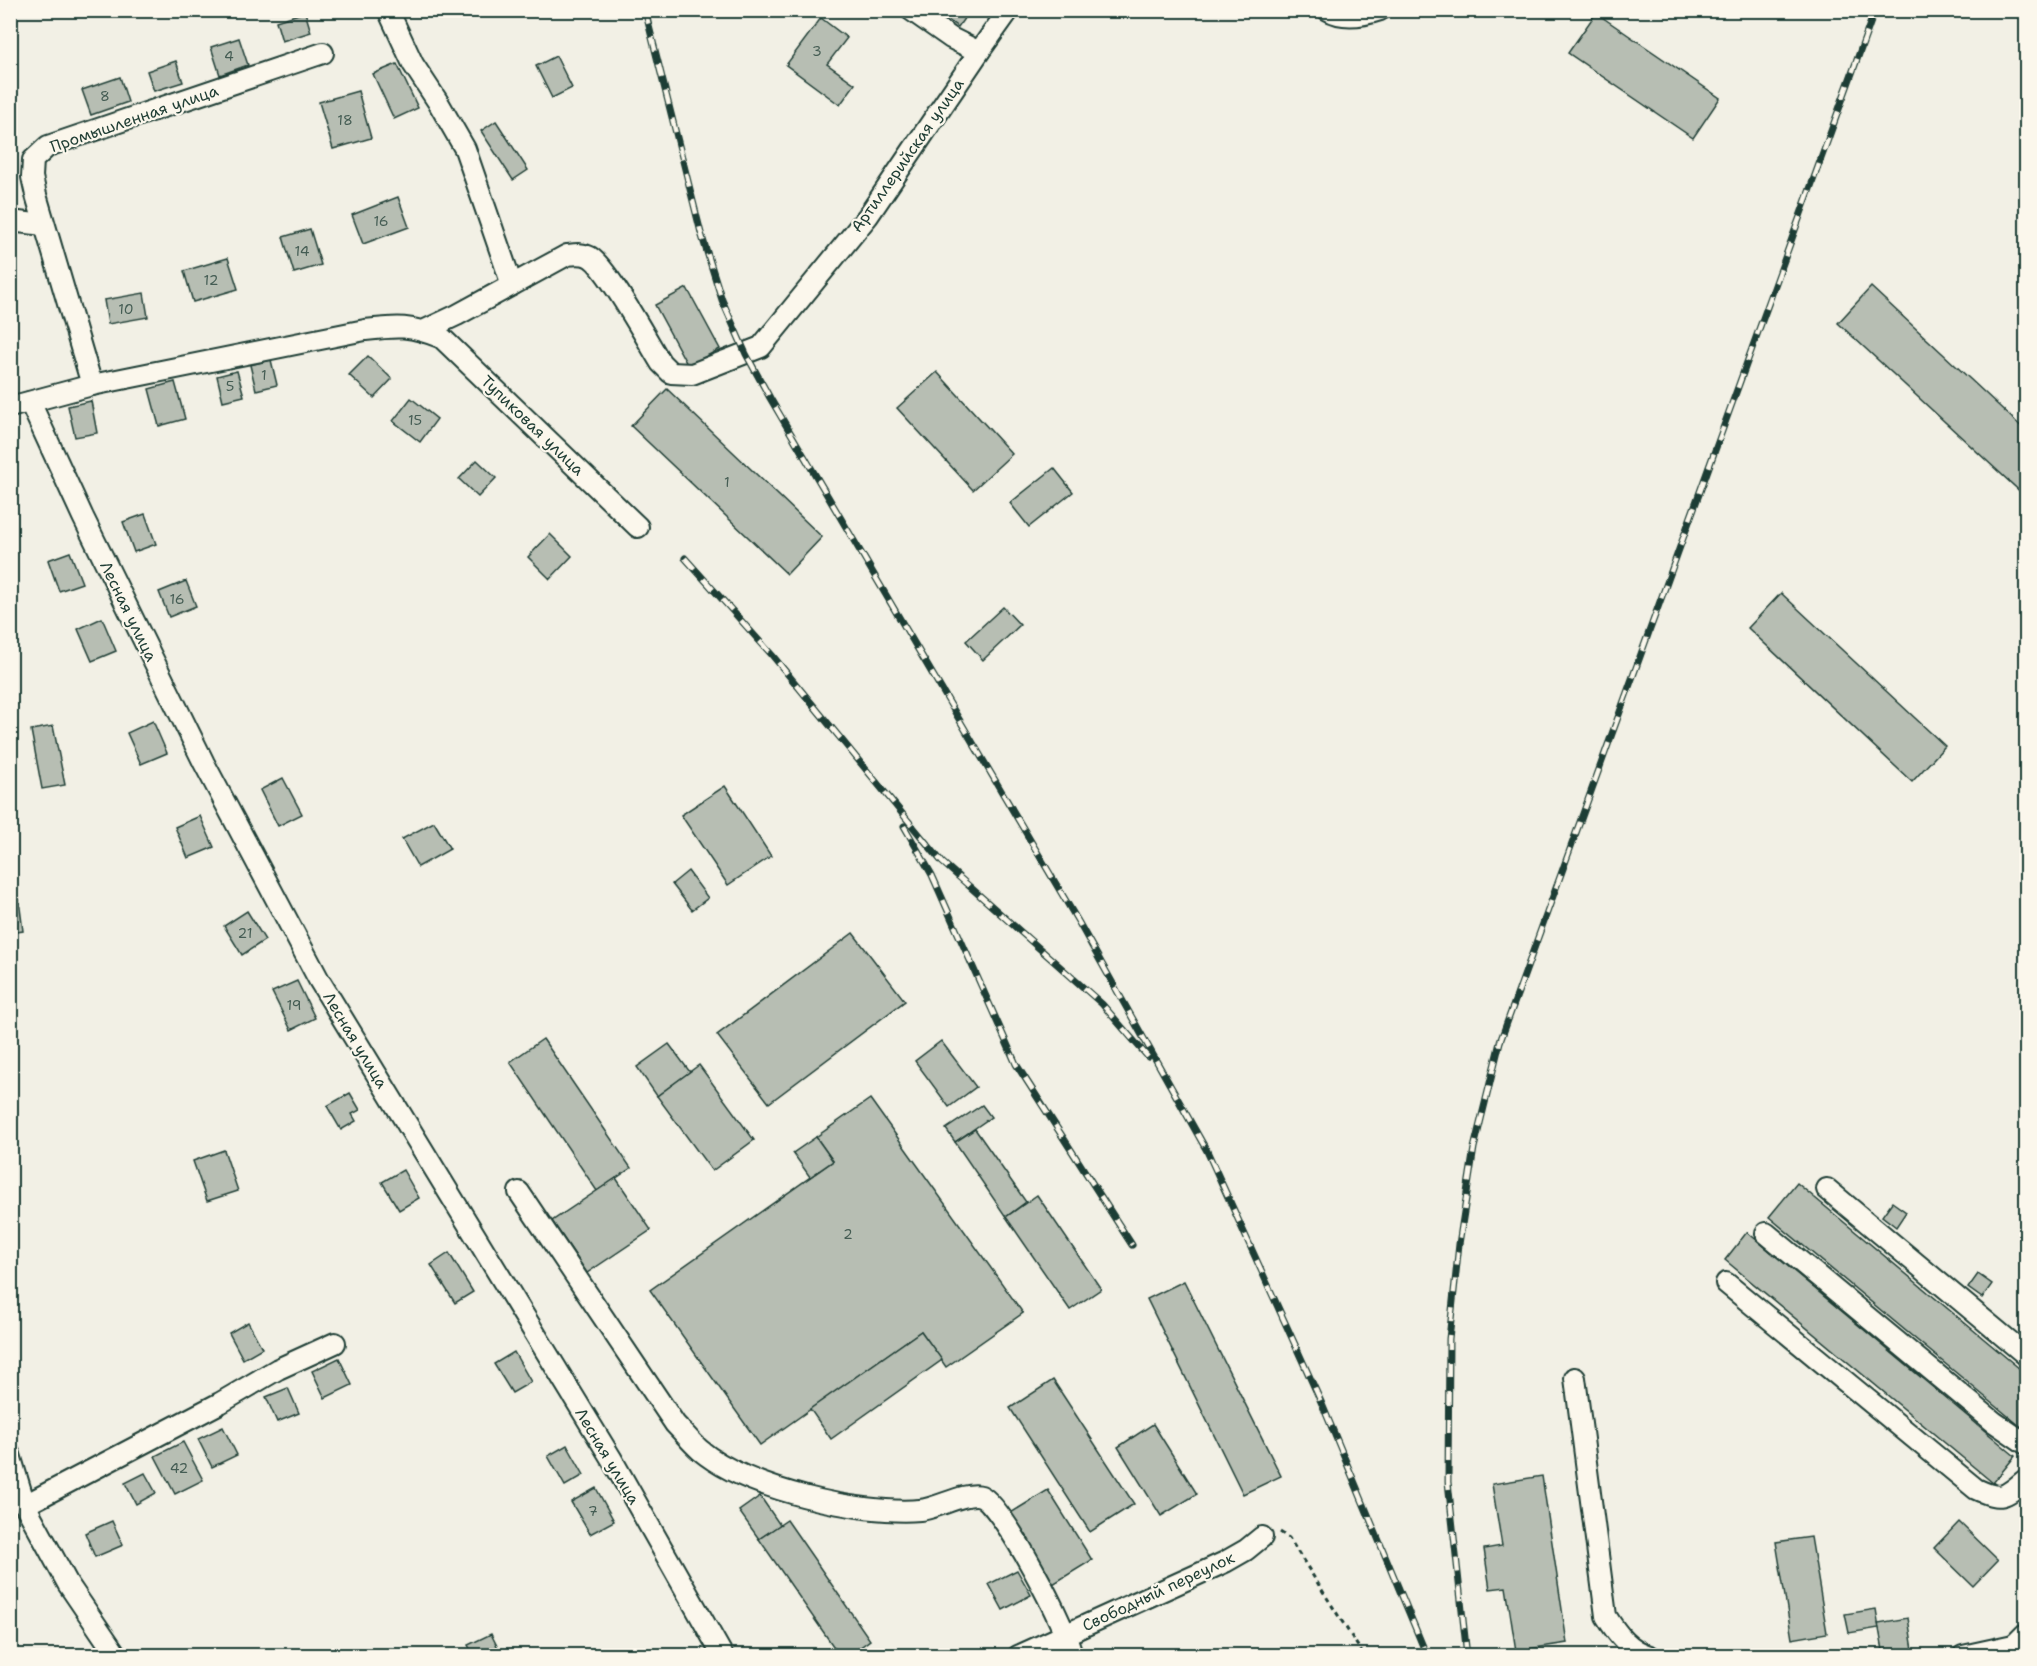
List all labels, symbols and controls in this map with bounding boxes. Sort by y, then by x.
house number: 3 [812,42,822,60]
house number: 4 [224,47,234,65]
street label: Артиллерийская улица [846,74,969,236]
street label: Промышленная улица [47,80,221,157]
house number: 8 [100,87,110,105]
house number: 18 [337,111,353,129]
house number: 16 [373,212,389,230]
house number: 14 [294,242,310,260]
house number: 12 [204,271,218,289]
house number: 10 [118,300,134,318]
house number: 1 [261,366,267,384]
street label: Тупиковая улица [477,371,589,480]
house number: 5 [226,377,234,395]
house number: 15 [408,411,422,429]
house number: 1 [724,473,730,491]
street label: Лесная улица [95,558,162,665]
house number: 16 [169,590,185,608]
house number: 21 [238,924,252,942]
street label: Лесная улица [318,988,393,1092]
house number: 19 [286,996,302,1014]
house number: 2 [843,1225,853,1243]
street label: Лесная улица [570,1404,645,1508]
house number: 42 [170,1459,188,1477]
house number: 7 [588,1502,598,1520]
street label: Свободный переулок [1079,1547,1238,1636]

